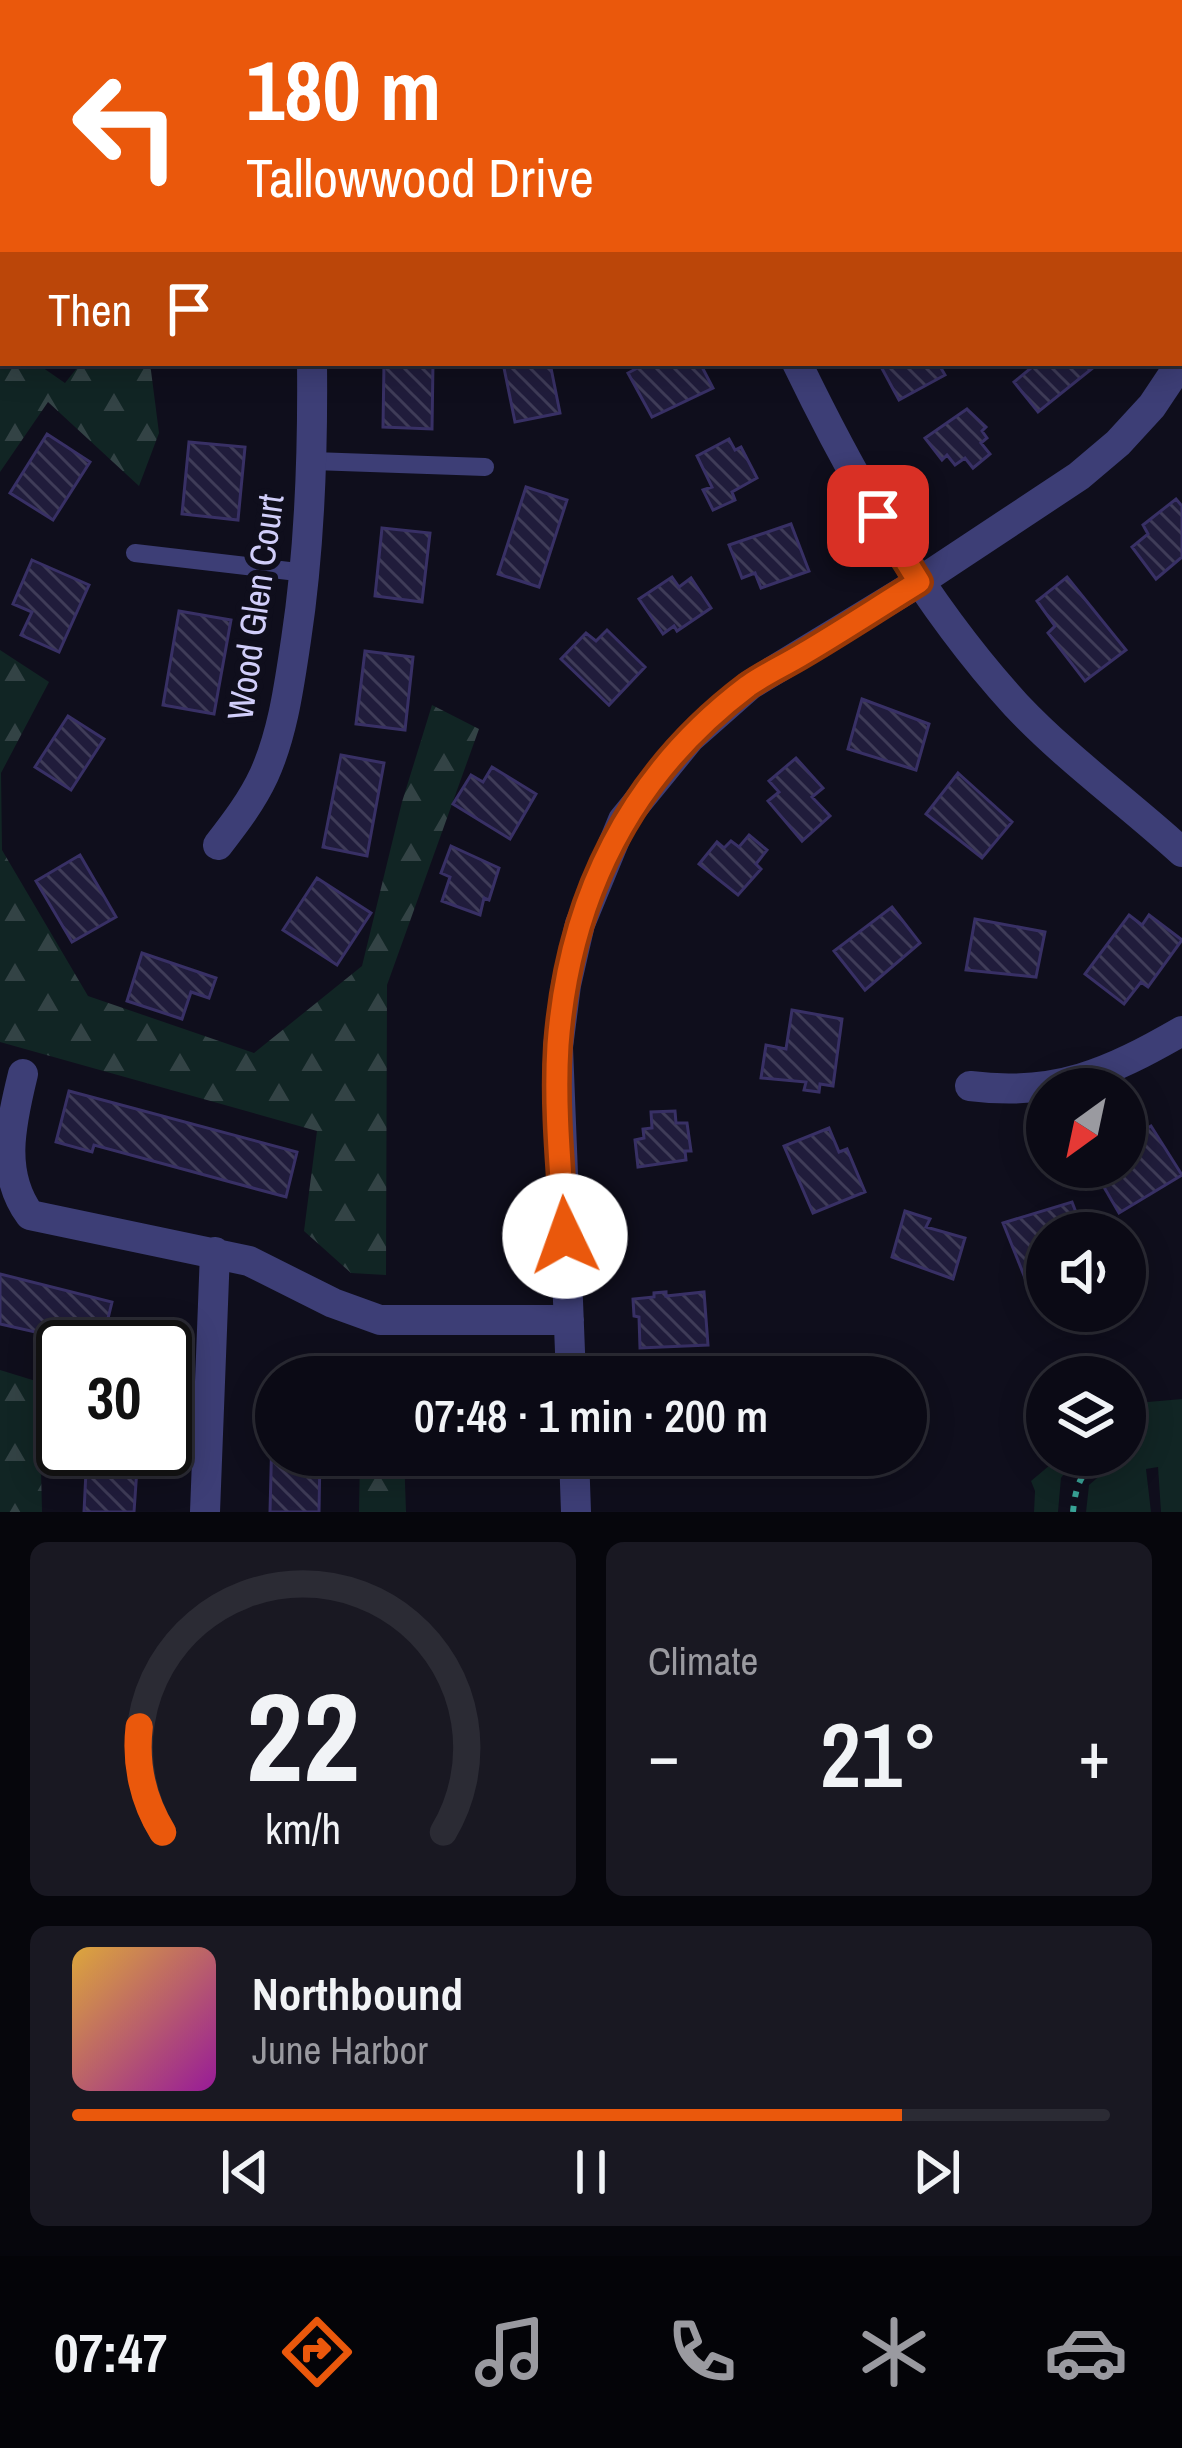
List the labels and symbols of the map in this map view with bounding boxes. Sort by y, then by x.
pin [827,465,929,567]
street label: Wood Glen Court [215,491,295,723]
north arrow [1026,1068,1146,1188]
position arrow [502,1173,628,1299]
speed limit sign: 30 [36,1320,192,1476]

